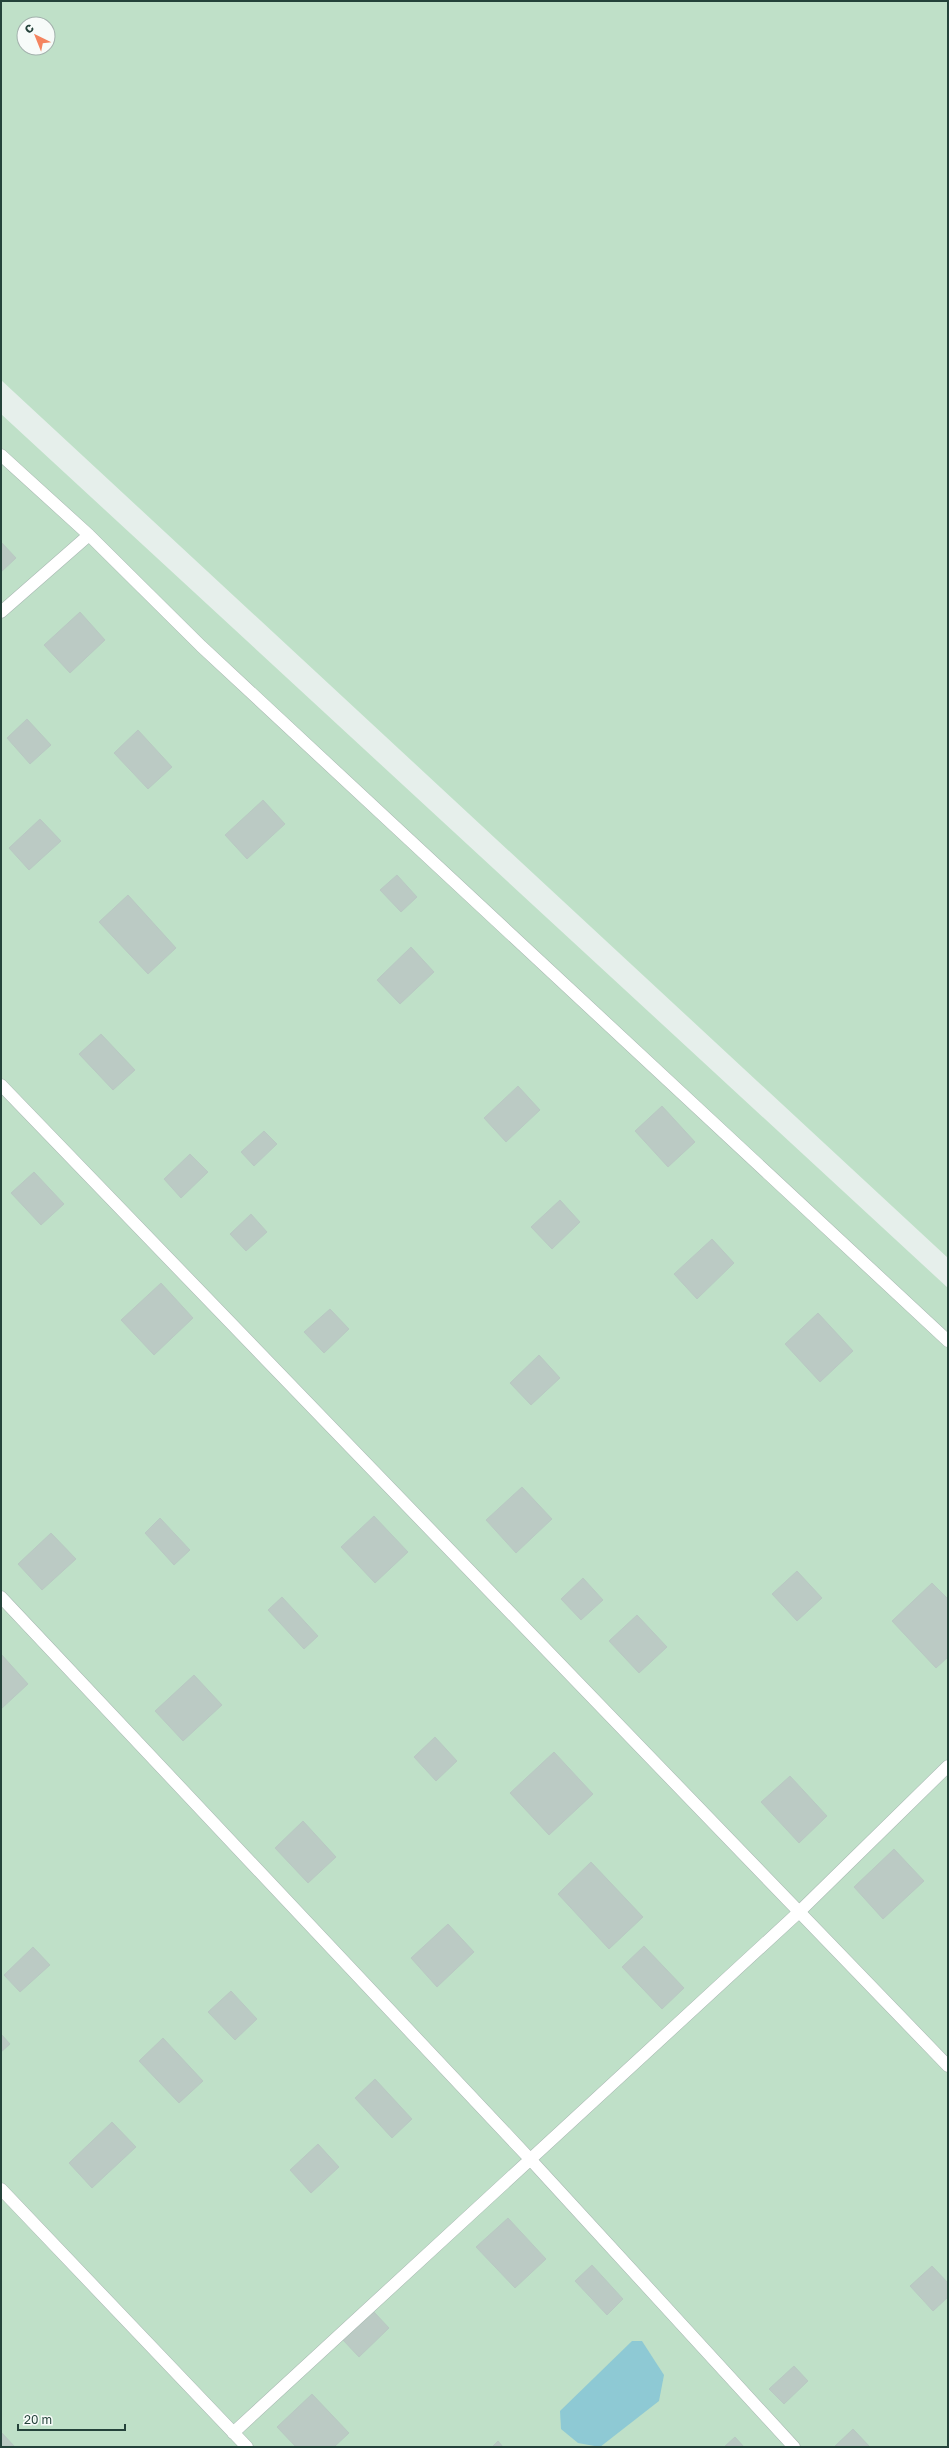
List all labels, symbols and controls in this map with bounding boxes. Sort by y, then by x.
north arrow [16,16,56,56]
text: С [22,21,36,36]
scale bar [18,2406,125,2432]
text: 20 m [24,2412,52,2427]

